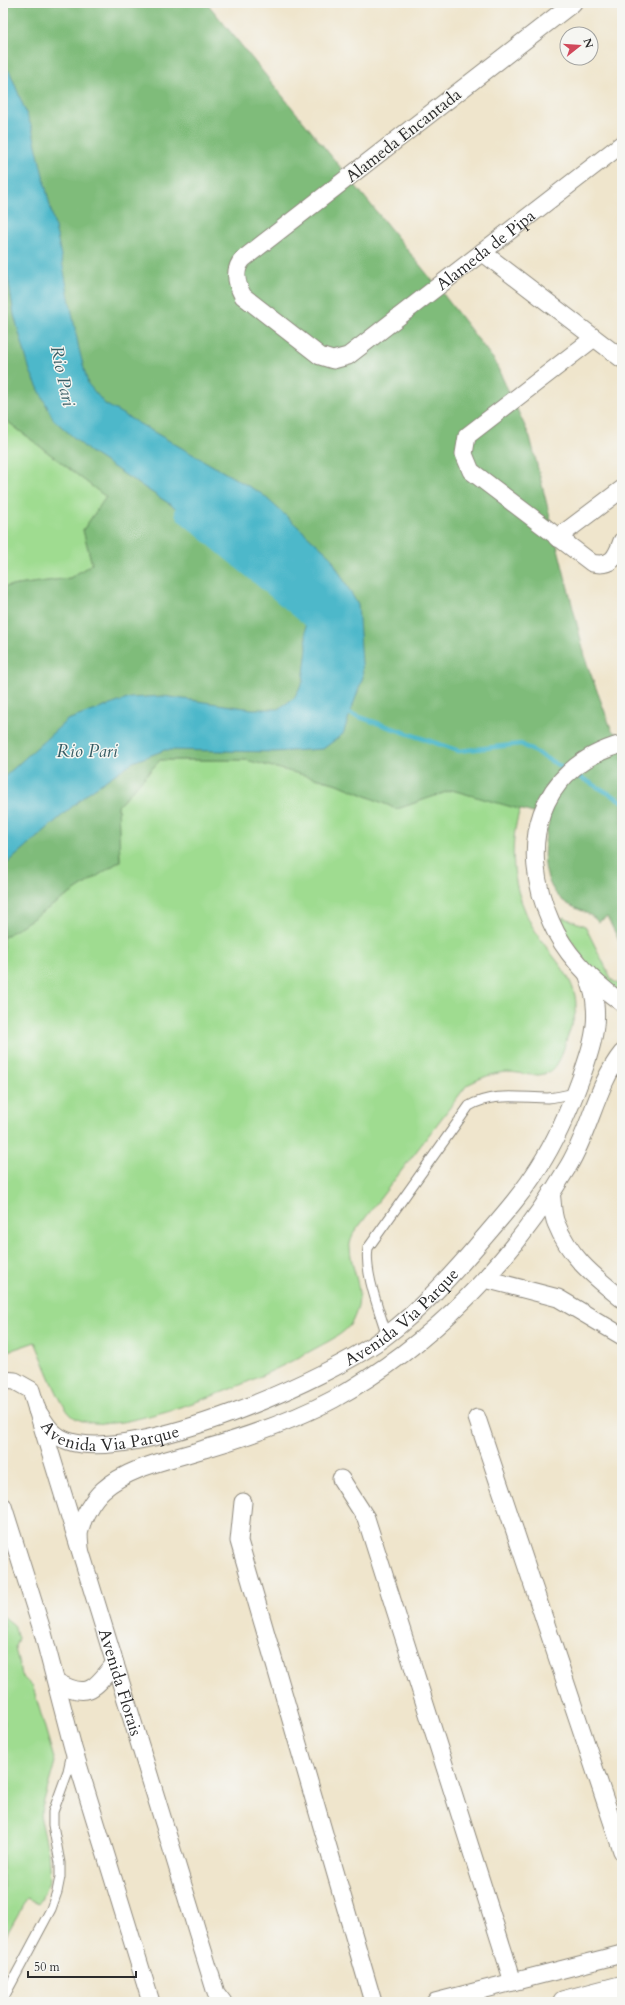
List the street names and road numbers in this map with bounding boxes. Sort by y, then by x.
street label: Alameda Encantada [341,83,466,188]
street label: Alameda de Pipa [431,204,541,296]
street label: Avenida Via Parque [341,1263,464,1372]
street label: Avenida Via Parque [35,1416,182,1457]
street label: Avenida Florais [93,1626,148,1739]

